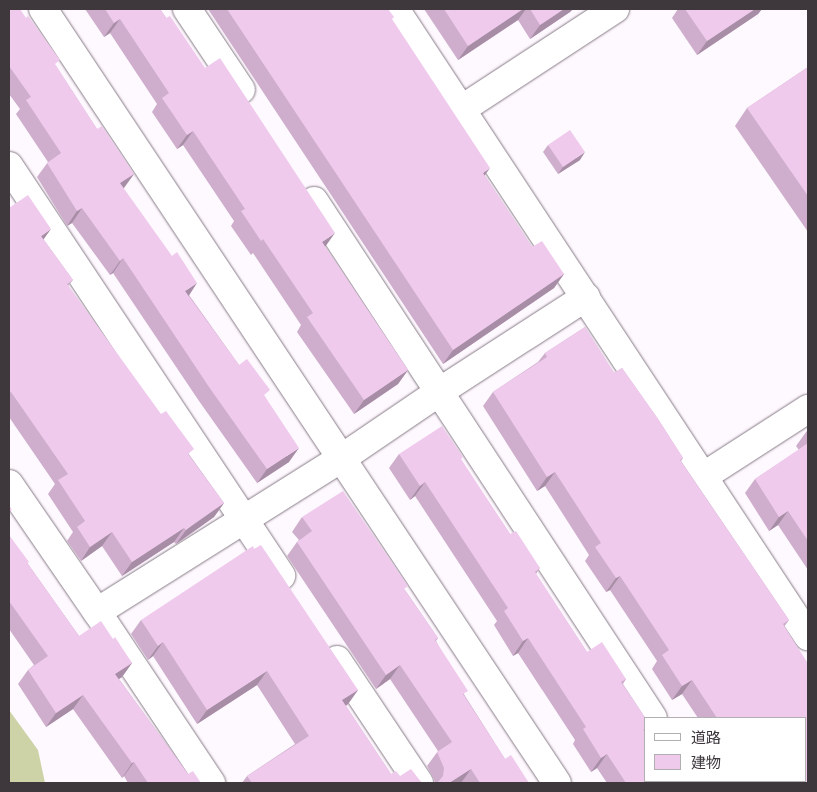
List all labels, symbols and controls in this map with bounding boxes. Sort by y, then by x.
legend [644,717,807,782]
text: 道路 [691,729,721,747]
text: 建物 [691,754,721,772]

